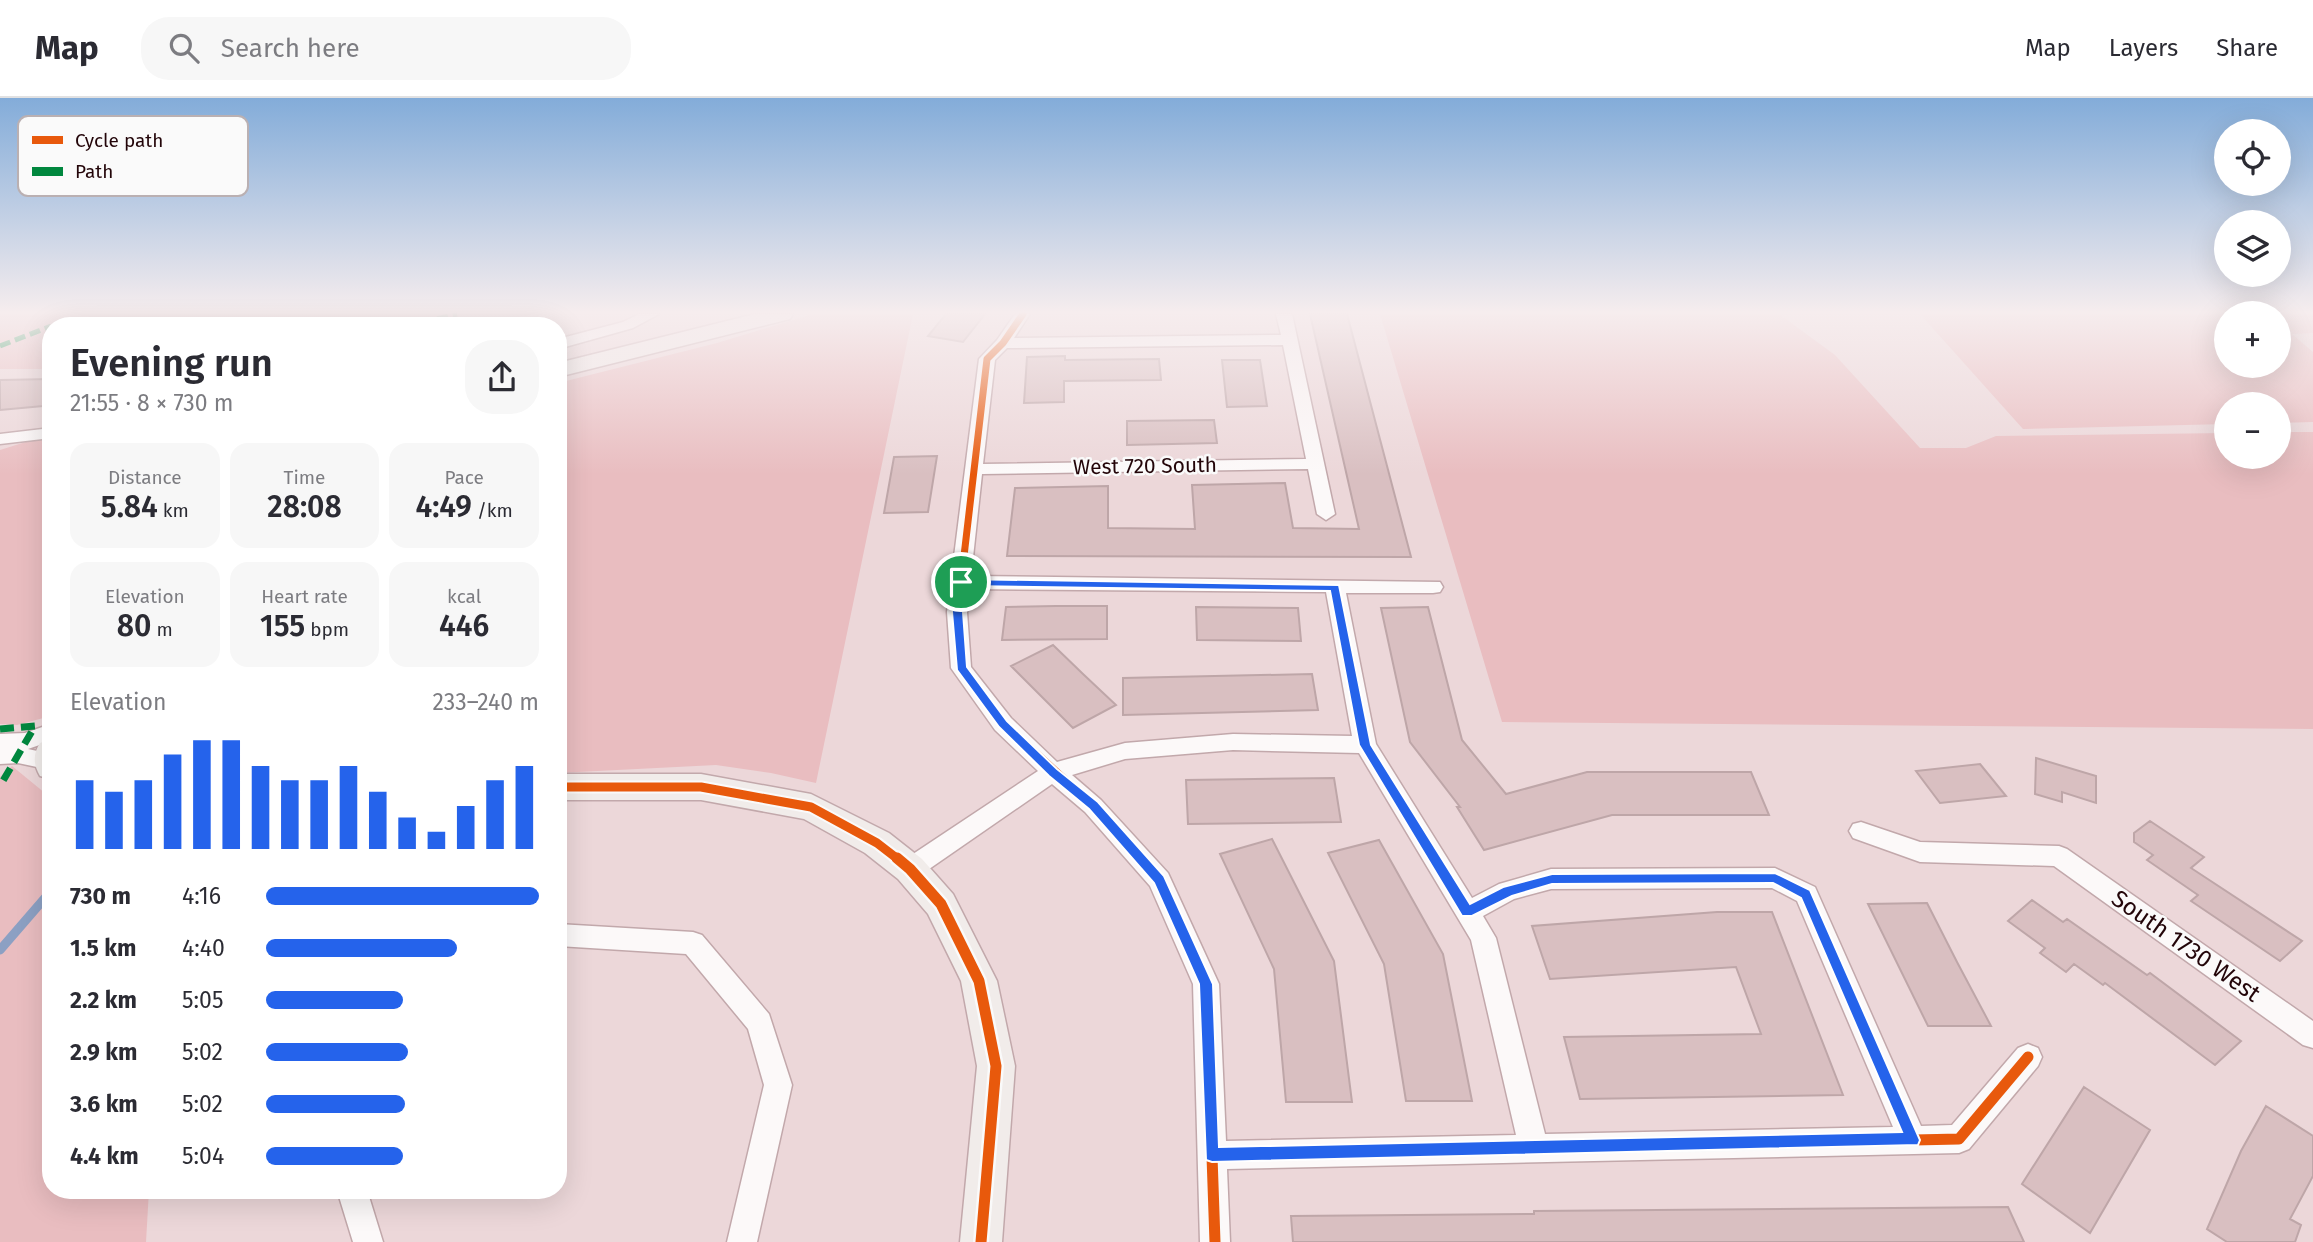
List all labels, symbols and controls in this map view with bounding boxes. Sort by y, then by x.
search box [141,17,631,80]
text: Map [35,28,99,68]
icon: search [165,29,203,67]
text: Search here [221,33,360,64]
text: Map [2025,34,2071,62]
text: Layers [2109,34,2178,62]
text: Share [2216,34,2278,62]
legend [18,116,248,196]
map controls [2214,119,2291,469]
button: locate [2214,119,2291,196]
text: Cycle path [75,129,163,152]
text: Path [75,160,113,183]
button: layers [2214,210,2291,287]
button: + [2214,301,2291,378]
text: Evening run [70,340,273,386]
button: share [465,340,539,414]
text: 21:55 · 8 × 730 m [70,389,233,417]
button: − [2214,392,2291,469]
street label: West 720 South [1073,452,1217,480]
text: Distance [108,466,182,489]
text: Time [284,466,325,489]
text: Pace [444,466,484,489]
text: 5.84 [101,489,158,525]
text: 28:08 [267,489,342,525]
text: 4:49 [415,489,472,525]
text: km [158,499,189,522]
text: /km [472,499,513,522]
pin [931,552,991,612]
icon: arrive [942,563,980,601]
text: Elevation [105,585,185,608]
text: Heart rate [261,585,348,608]
text: kcal [447,585,481,608]
text: 80 [117,608,151,644]
text: 155 [260,608,305,644]
text: 446 [439,608,489,644]
text: m [151,618,173,641]
text: bpm [305,618,349,641]
text: Elevation [70,688,166,716]
text: 233–240 m [433,688,539,716]
text: 730 m [70,882,131,910]
text: 4:16 [182,882,221,910]
street label: South 1730 West [2106,884,2266,1008]
text: 1.5 km [70,934,136,962]
text: 4:40 [182,934,225,962]
text: 2.2 km [70,986,137,1014]
text: 5:05 [182,986,223,1014]
text: 2.9 km [70,1038,137,1066]
text: 5:02 [182,1038,223,1066]
text: 3.6 km [70,1090,138,1118]
text: 5:02 [182,1090,223,1118]
text: 4.4 km [70,1142,139,1170]
text: 5:04 [182,1142,224,1170]

